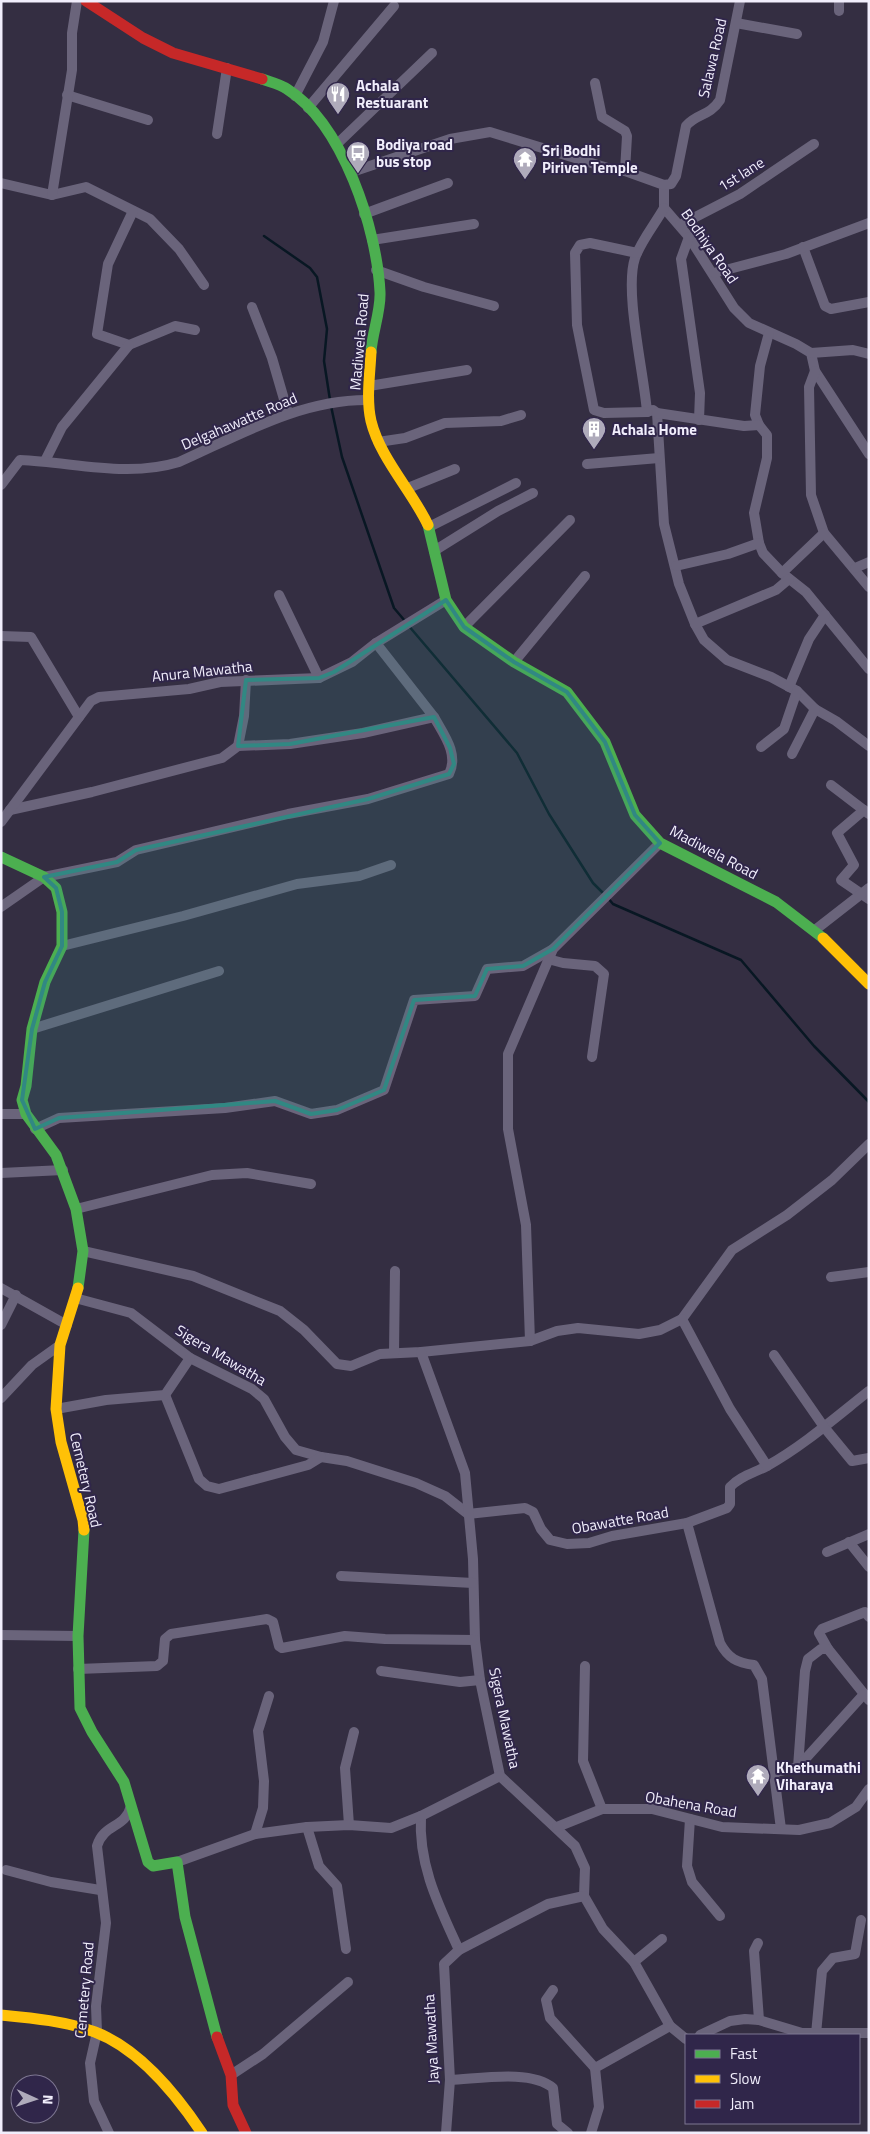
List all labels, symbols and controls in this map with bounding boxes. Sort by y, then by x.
street label: Salawa Road [692,16,732,100]
place label: Achala Restuarant [356,74,429,114]
restaurant icon: Achala Restuarant [325,81,351,115]
place label: Bodiya road bus stop [376,133,453,173]
place label: Sri Bodhi Piriven Temple [542,139,638,179]
bus stop icon: Bodiya road bus stop [345,140,371,174]
temple icon: Sri Bodhi Piriven Temple [512,146,538,180]
street label: 1st lane [713,151,769,197]
street label: Bodhiya Road [676,204,744,288]
street label: Madiwela Road [343,293,375,391]
street label: Delgahawatte Road [177,386,301,456]
building icon: Achala Home [581,416,607,450]
place label: Achala Home [612,418,697,441]
street label: Anura Mawatha [151,654,254,688]
street label: Madiwela Road [666,819,762,885]
street label: Sigera Mawatha [171,1319,271,1392]
street label: Cemetery Road [64,1430,108,1530]
street label: Obawatte Road [570,1500,670,1540]
street label: Sigera Mawatha [483,1665,527,1771]
place label: Khethumathi Viharaya [776,1756,861,1796]
temple icon: Khethumathi Viharaya [745,1763,771,1797]
street label: Obahena Road [644,1785,738,1823]
street label: Cemetery Road [68,1941,100,2039]
street label: Jaya Mawatha [417,1993,445,2084]
legend [685,2034,860,2124]
text: Fast [730,2042,758,2065]
text: Slow [730,2067,761,2090]
north arrow [10,2074,60,2124]
text: Jam [730,2092,754,2115]
text: N [38,2094,59,2105]

